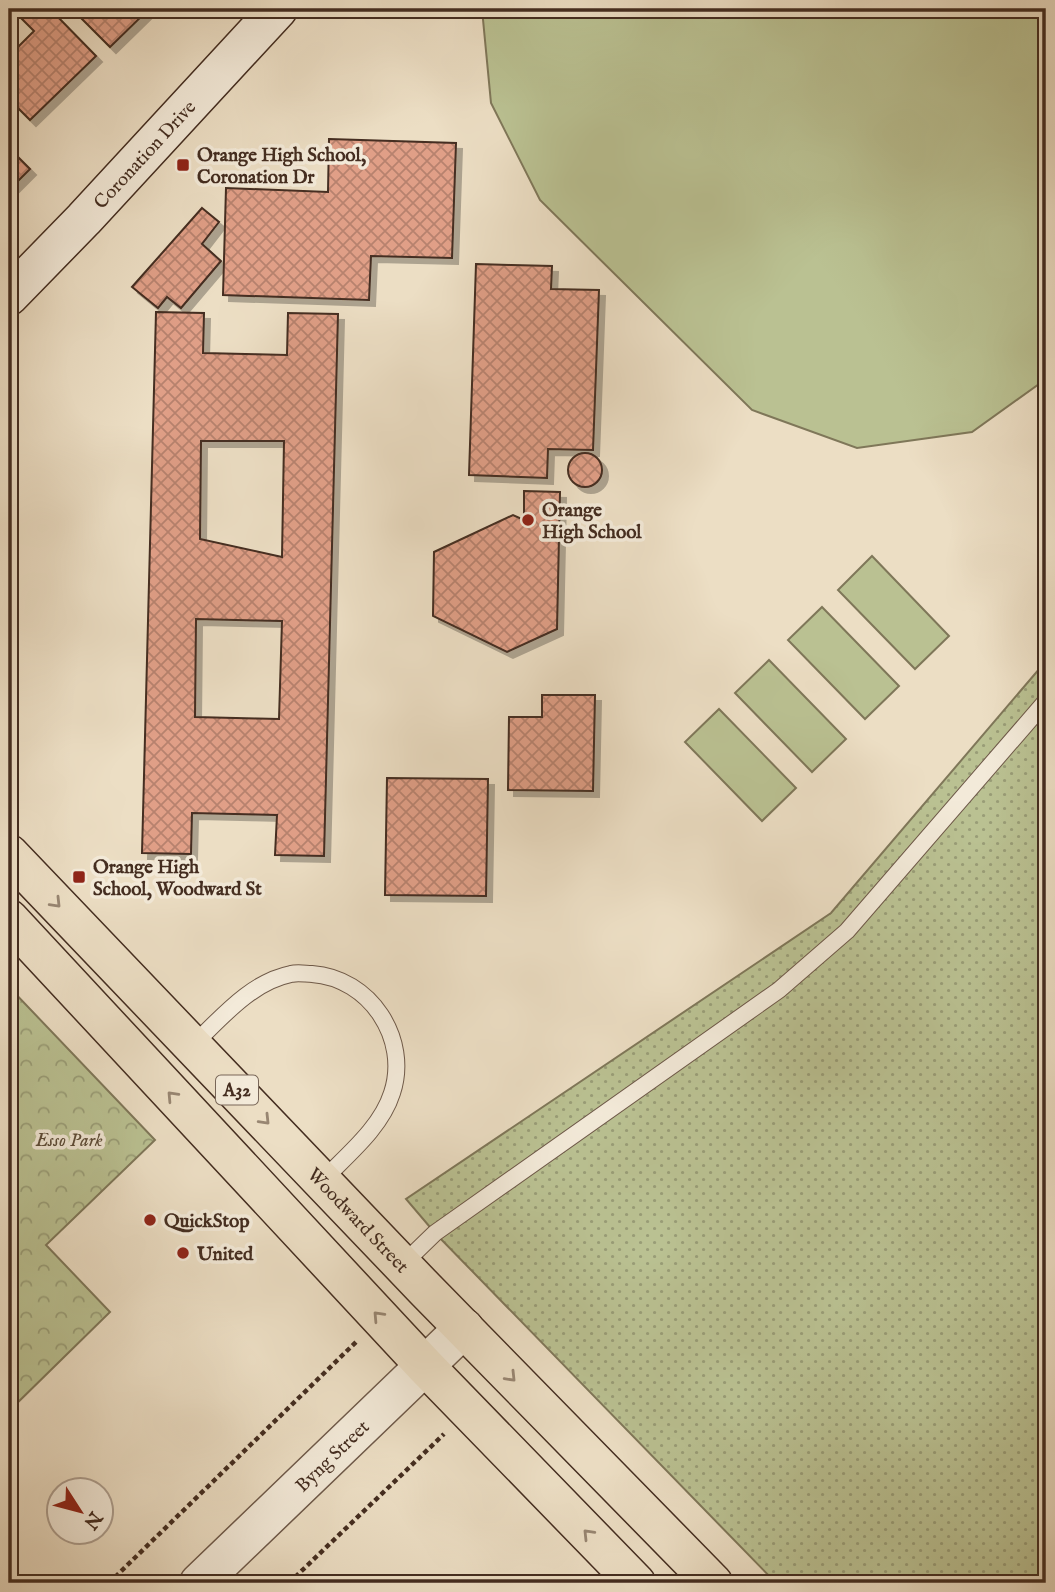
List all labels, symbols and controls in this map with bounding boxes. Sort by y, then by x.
street label: Coronation Drive [89,96,202,215]
place label: Orange High School, Coronation Dr [197,144,366,190]
marker: Orange High School, Coronation Dr [175,157,191,173]
place label: Orange High School [542,499,642,545]
marker: Orange High School [520,512,536,528]
place label: Orange High School, Woodward St [93,856,262,902]
marker: Orange High School, Woodward St [71,869,87,885]
one-way arrow [48,894,61,907]
road number: A32 [216,1076,258,1105]
one-way arrow [168,1091,181,1104]
one-way arrow [256,1112,269,1125]
park label: Esso Park [34,1129,103,1153]
street label: Woodward Street [301,1163,414,1279]
place label: QuickStop [164,1210,250,1234]
marker: QuickStop [142,1212,158,1228]
place label: United [196,1243,254,1267]
marker: United [175,1245,191,1261]
one-way arrow [373,1311,386,1324]
one-way arrow [503,1369,516,1382]
street label: Byng Street [291,1415,375,1498]
north arrow [46,1476,116,1546]
text: N [77,1505,107,1534]
one-way arrow [584,1529,597,1542]

